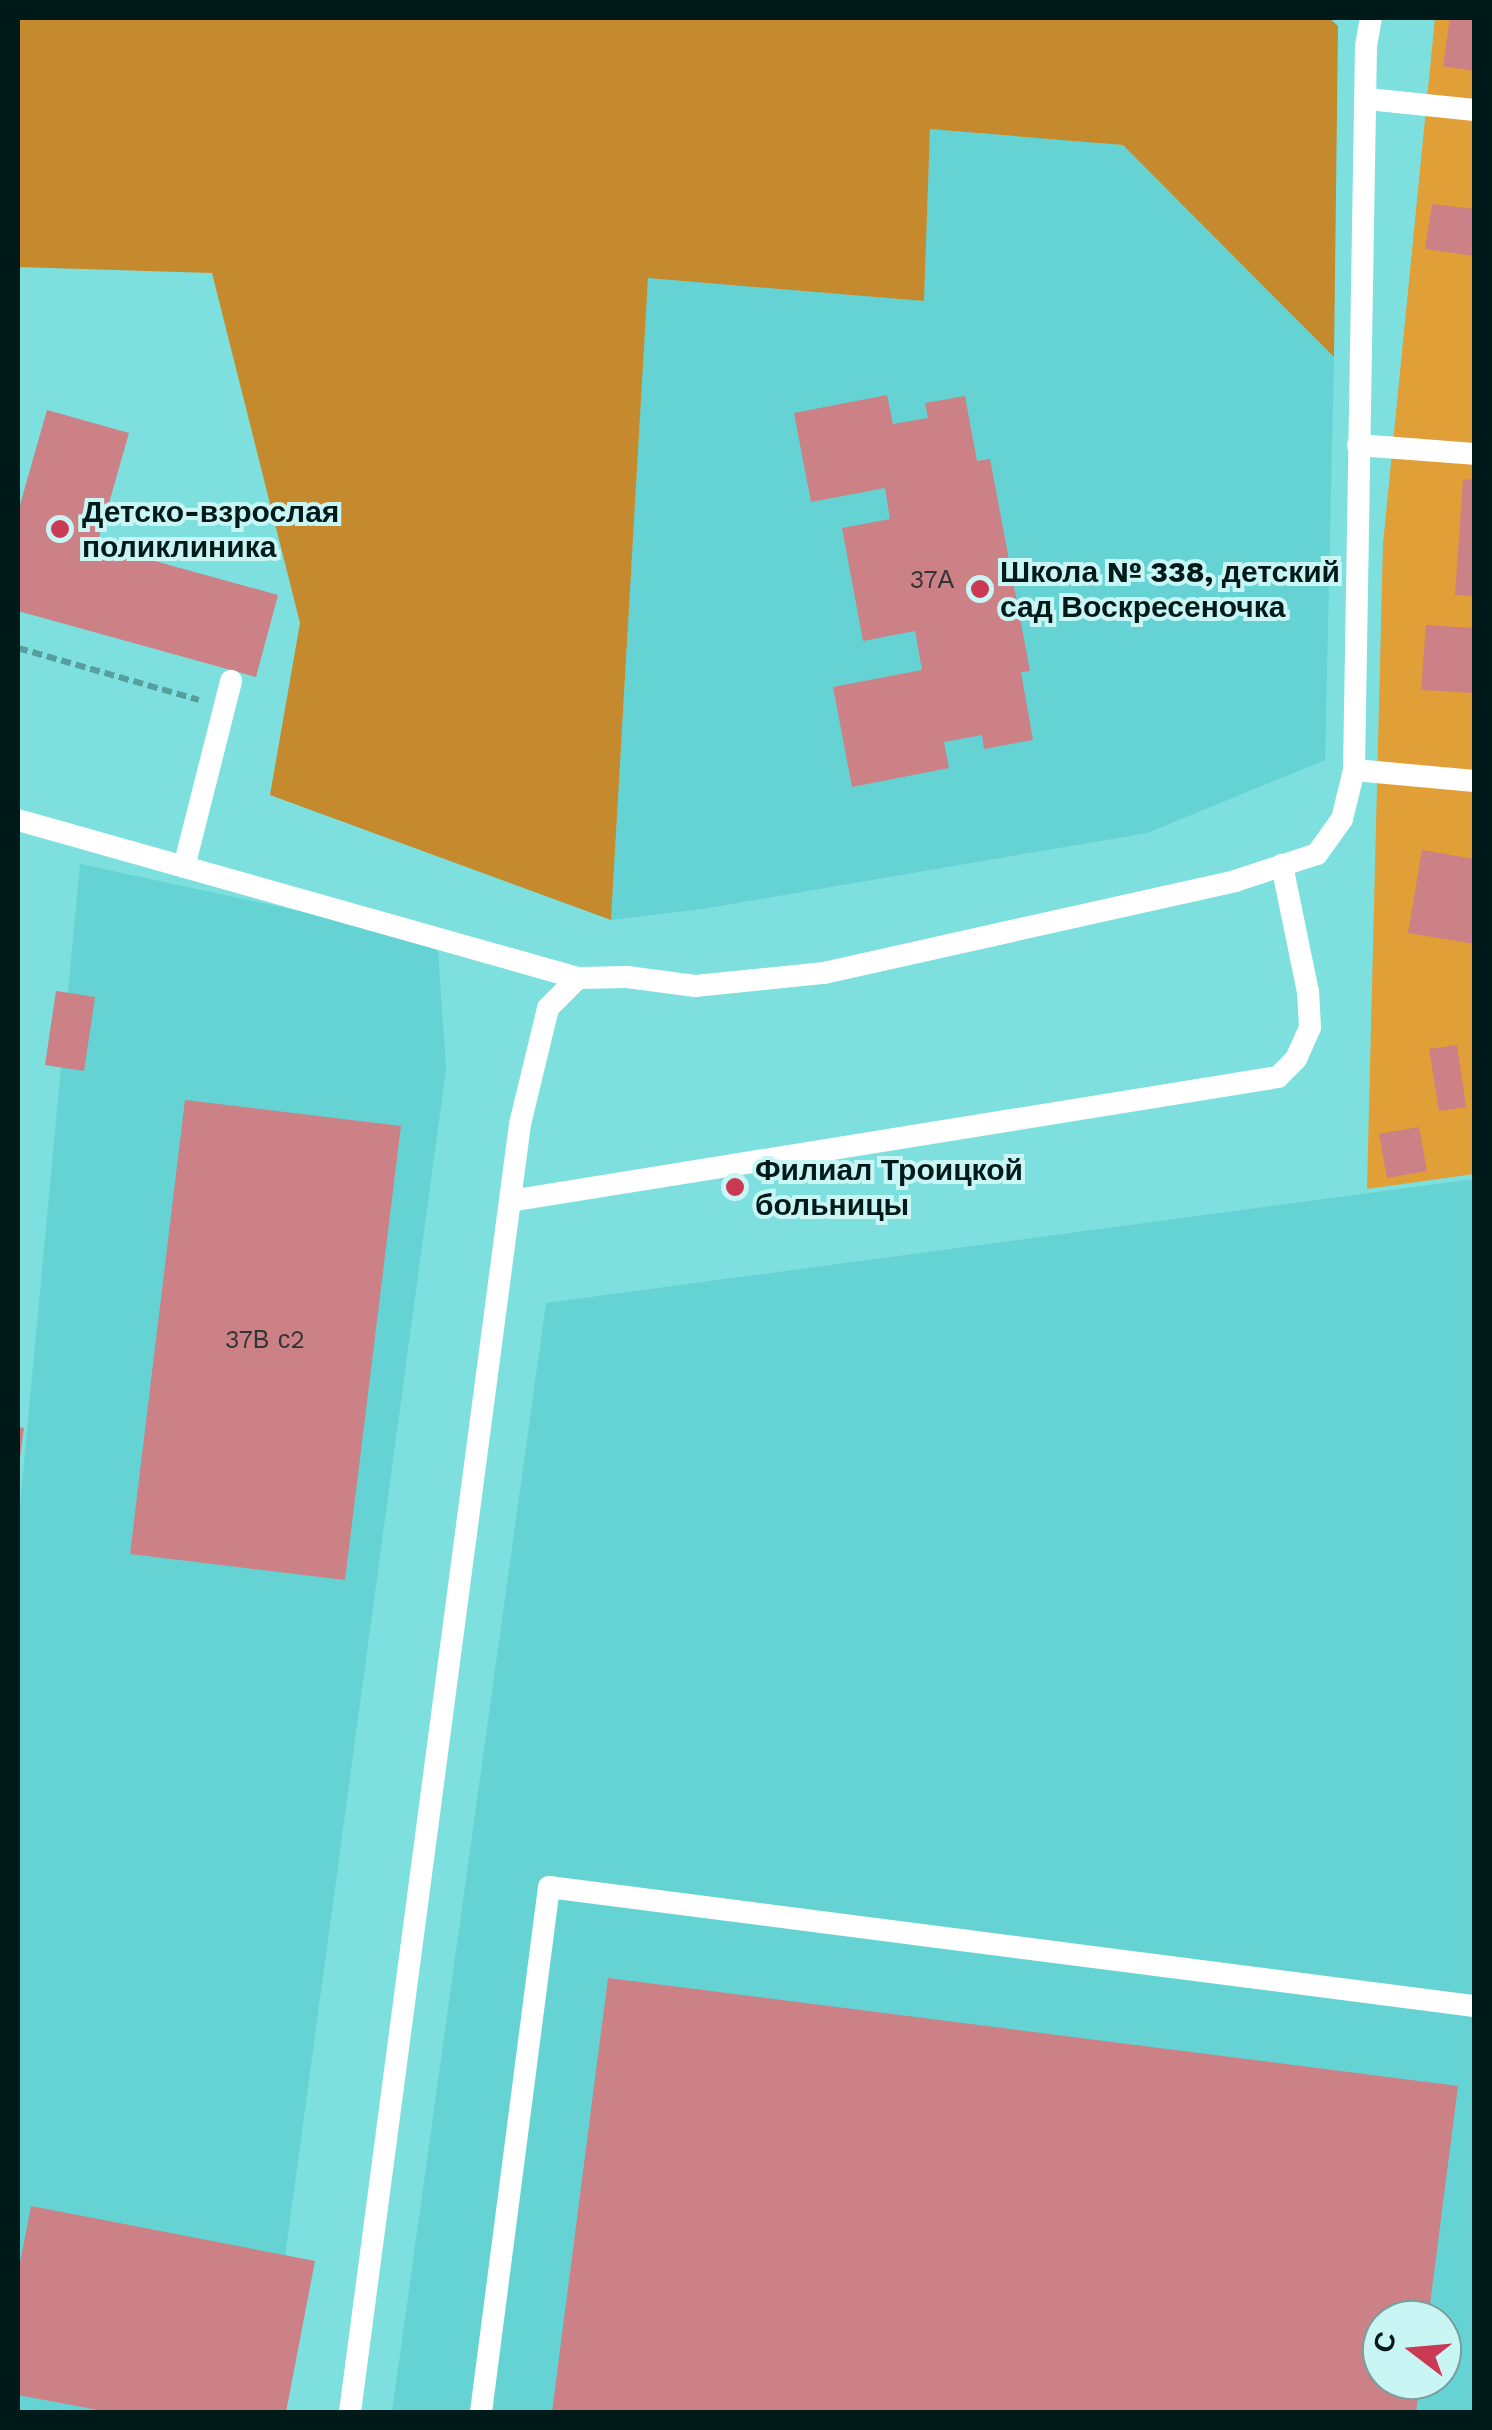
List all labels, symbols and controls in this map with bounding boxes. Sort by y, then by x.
place label: Детско-взрослая поликлиника [82,494,339,564]
marker: Детско-взрослая поликлиника [47,516,73,542]
place label: Школа № 338, детский сад Воскресеночка [1000,554,1340,624]
house number: 37А [910,565,954,595]
marker: Школа № 338, детский сад Воскресеночка [969,578,991,600]
place label: Филиал Троицкой больницы [755,1152,1023,1222]
marker: Филиал Троицкой больницы [724,1176,746,1198]
house number: 37В с2 [225,1325,305,1355]
north arrow [1362,2300,1462,2400]
text: С [1366,2328,1403,2356]

